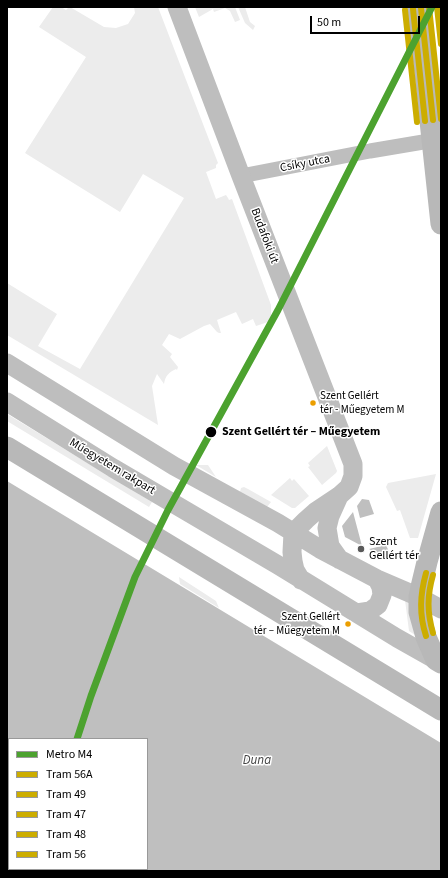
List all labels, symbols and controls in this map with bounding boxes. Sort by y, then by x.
scale bar [312,8,422,34]
text: 50 m [317,14,341,31]
street label: Csíky utca [279,152,331,176]
street label: Budafoki út [247,206,281,266]
place label: Szent Gellért tér - Műegyetem M [320,390,404,416]
marker: Szent Gellért tér - Műegyetem M [308,398,318,408]
marker: Szent Gellért tér – Műegyetem [204,425,218,439]
place label: Szent Gellért tér – Műegyetem [222,425,380,439]
street label: Műegyetem rakpart [66,436,158,498]
place label: Szent Gellért tér [369,535,419,563]
marker: Szent Gellért tér [356,544,366,554]
place label: Szent Gellért tér – Műegyetem M [254,611,340,637]
marker: Szent Gellért tér – Műegyetem M [343,619,353,629]
legend [8,738,148,870]
text: Metro M4 [46,746,92,763]
water label: Duna [243,753,271,769]
text: Tram 56A [46,766,93,783]
text: Tram 49 [46,786,86,803]
text: Tram 47 [46,806,86,823]
text: Tram 48 [46,826,86,843]
text: Tram 56 [46,846,86,863]

